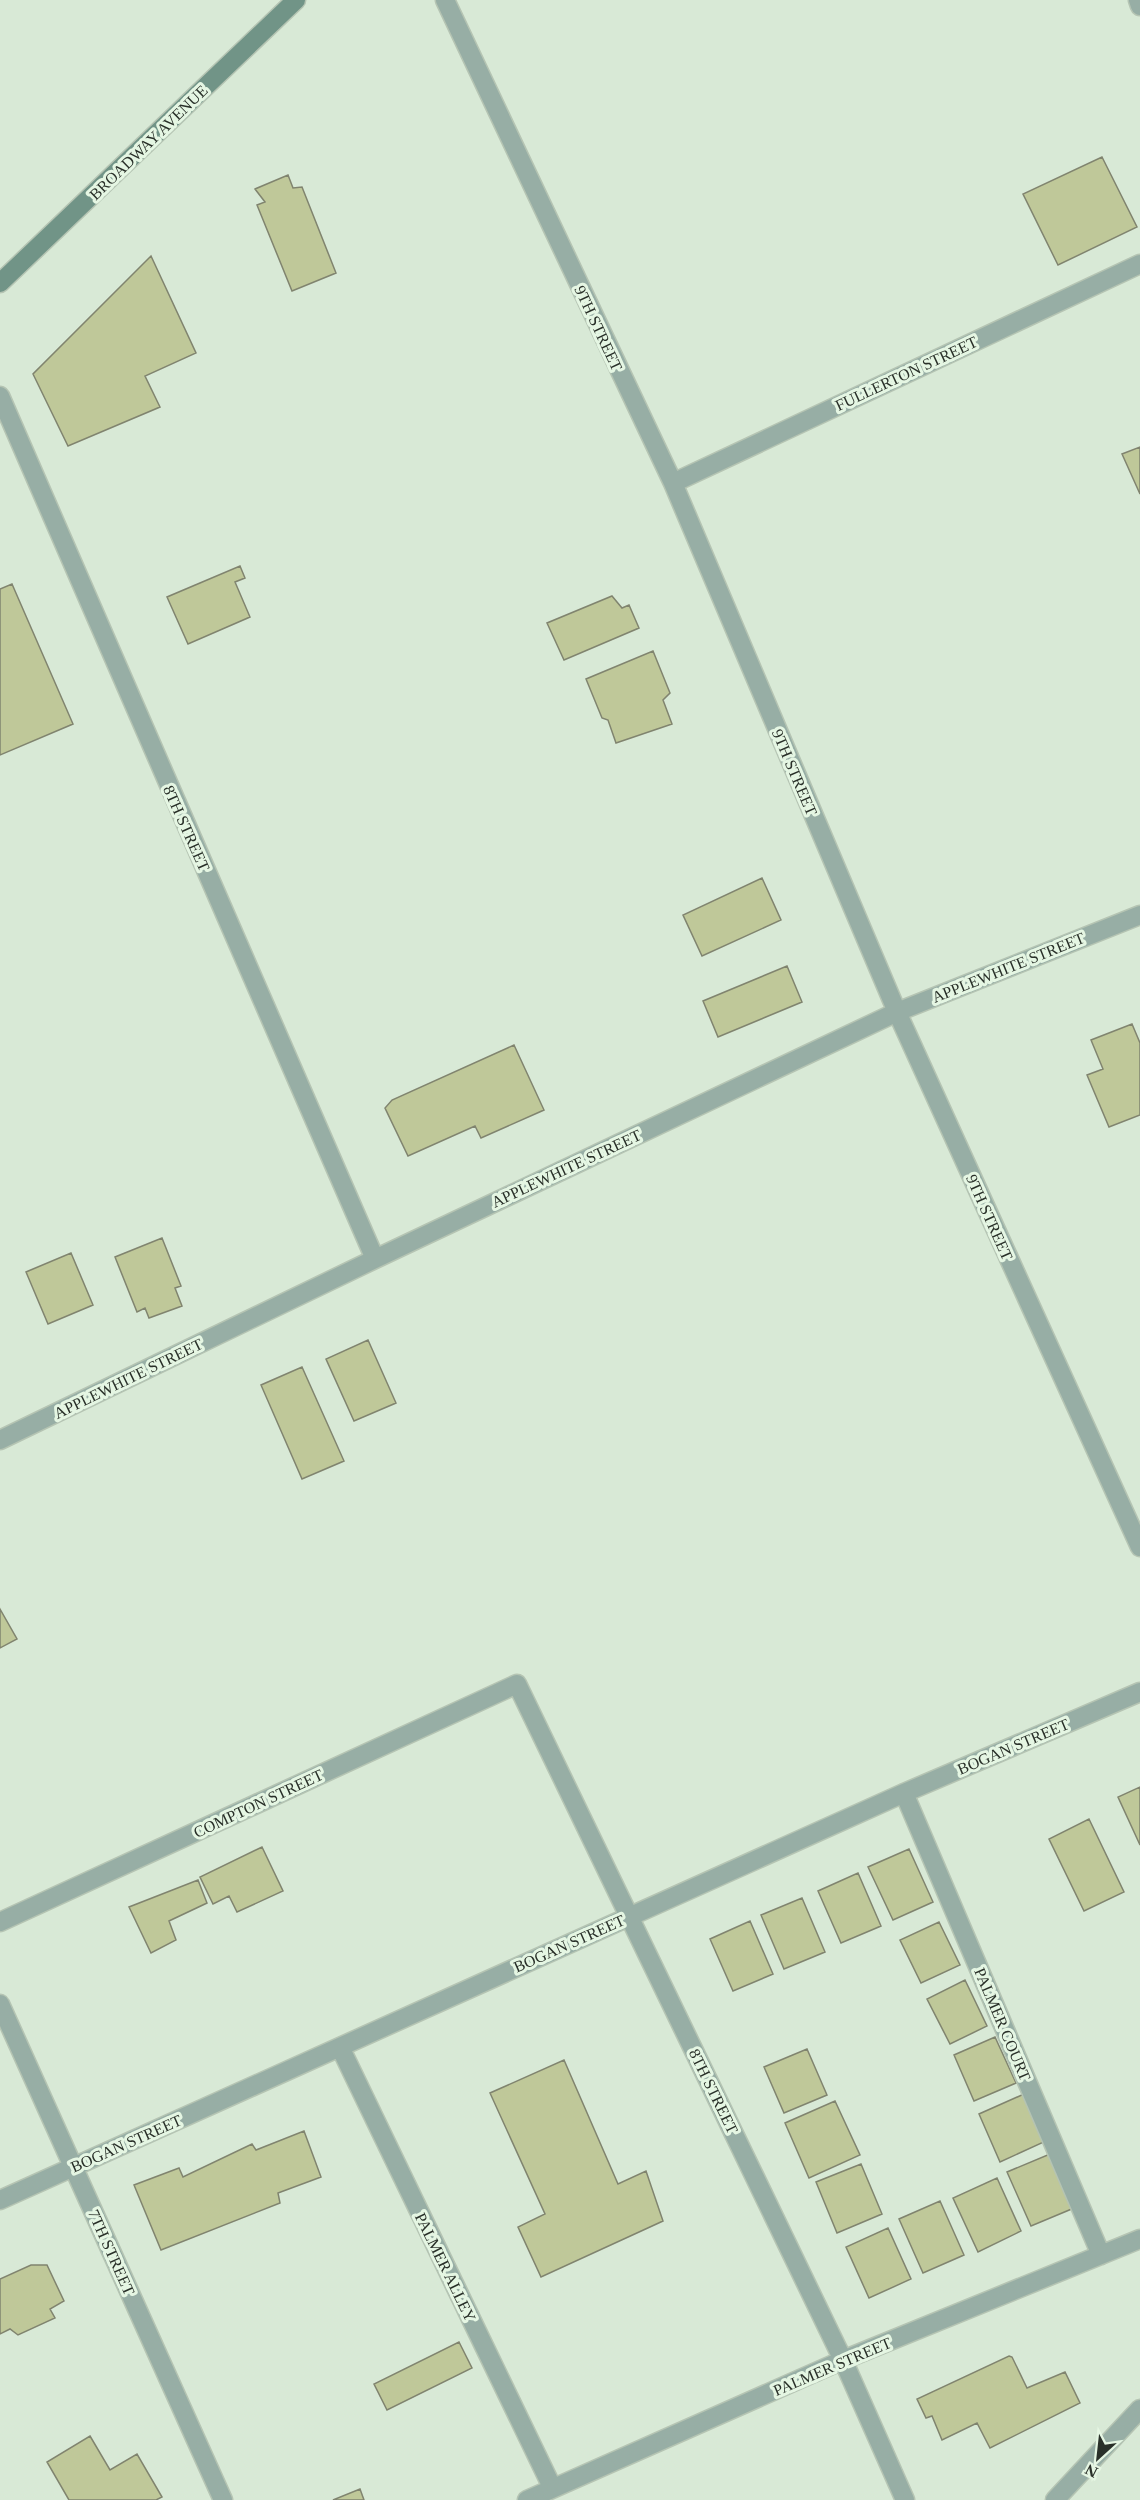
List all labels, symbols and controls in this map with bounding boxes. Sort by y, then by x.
street label: BROADWAY AVENUE [86,82,211,203]
street label: 9TH STREET [571,283,626,374]
street label: FULLERTON STREET [832,333,980,414]
street label: 9TH STREET [769,727,820,818]
street label: 8TH STREET [160,783,213,874]
street label: APPLEWHITE STREET [929,929,1087,1006]
street label: APPLEWHITE STREET [489,1126,644,1211]
street label: 9TH STREET [963,1172,1016,1263]
street label: APPLEWHITE STREET [51,1335,205,1422]
street label: BOGAN STREET [955,1715,1072,1778]
street label: COMPTON STREET [191,1766,326,1841]
street label: BOGAN STREET [511,1911,627,1976]
street label: PALMER COURT [971,1965,1034,2083]
street label: 8TH STREET [686,2046,741,2136]
street label: BOGAN STREET [68,2111,184,2176]
street label: 7TH STREET [85,2207,138,2298]
street label: PALMER ALLEY [412,2210,479,2325]
street label: PALMER STREET [771,2334,894,2399]
north arrow [1068,2428,1128,2488]
text: N [1082,2461,1100,2481]

